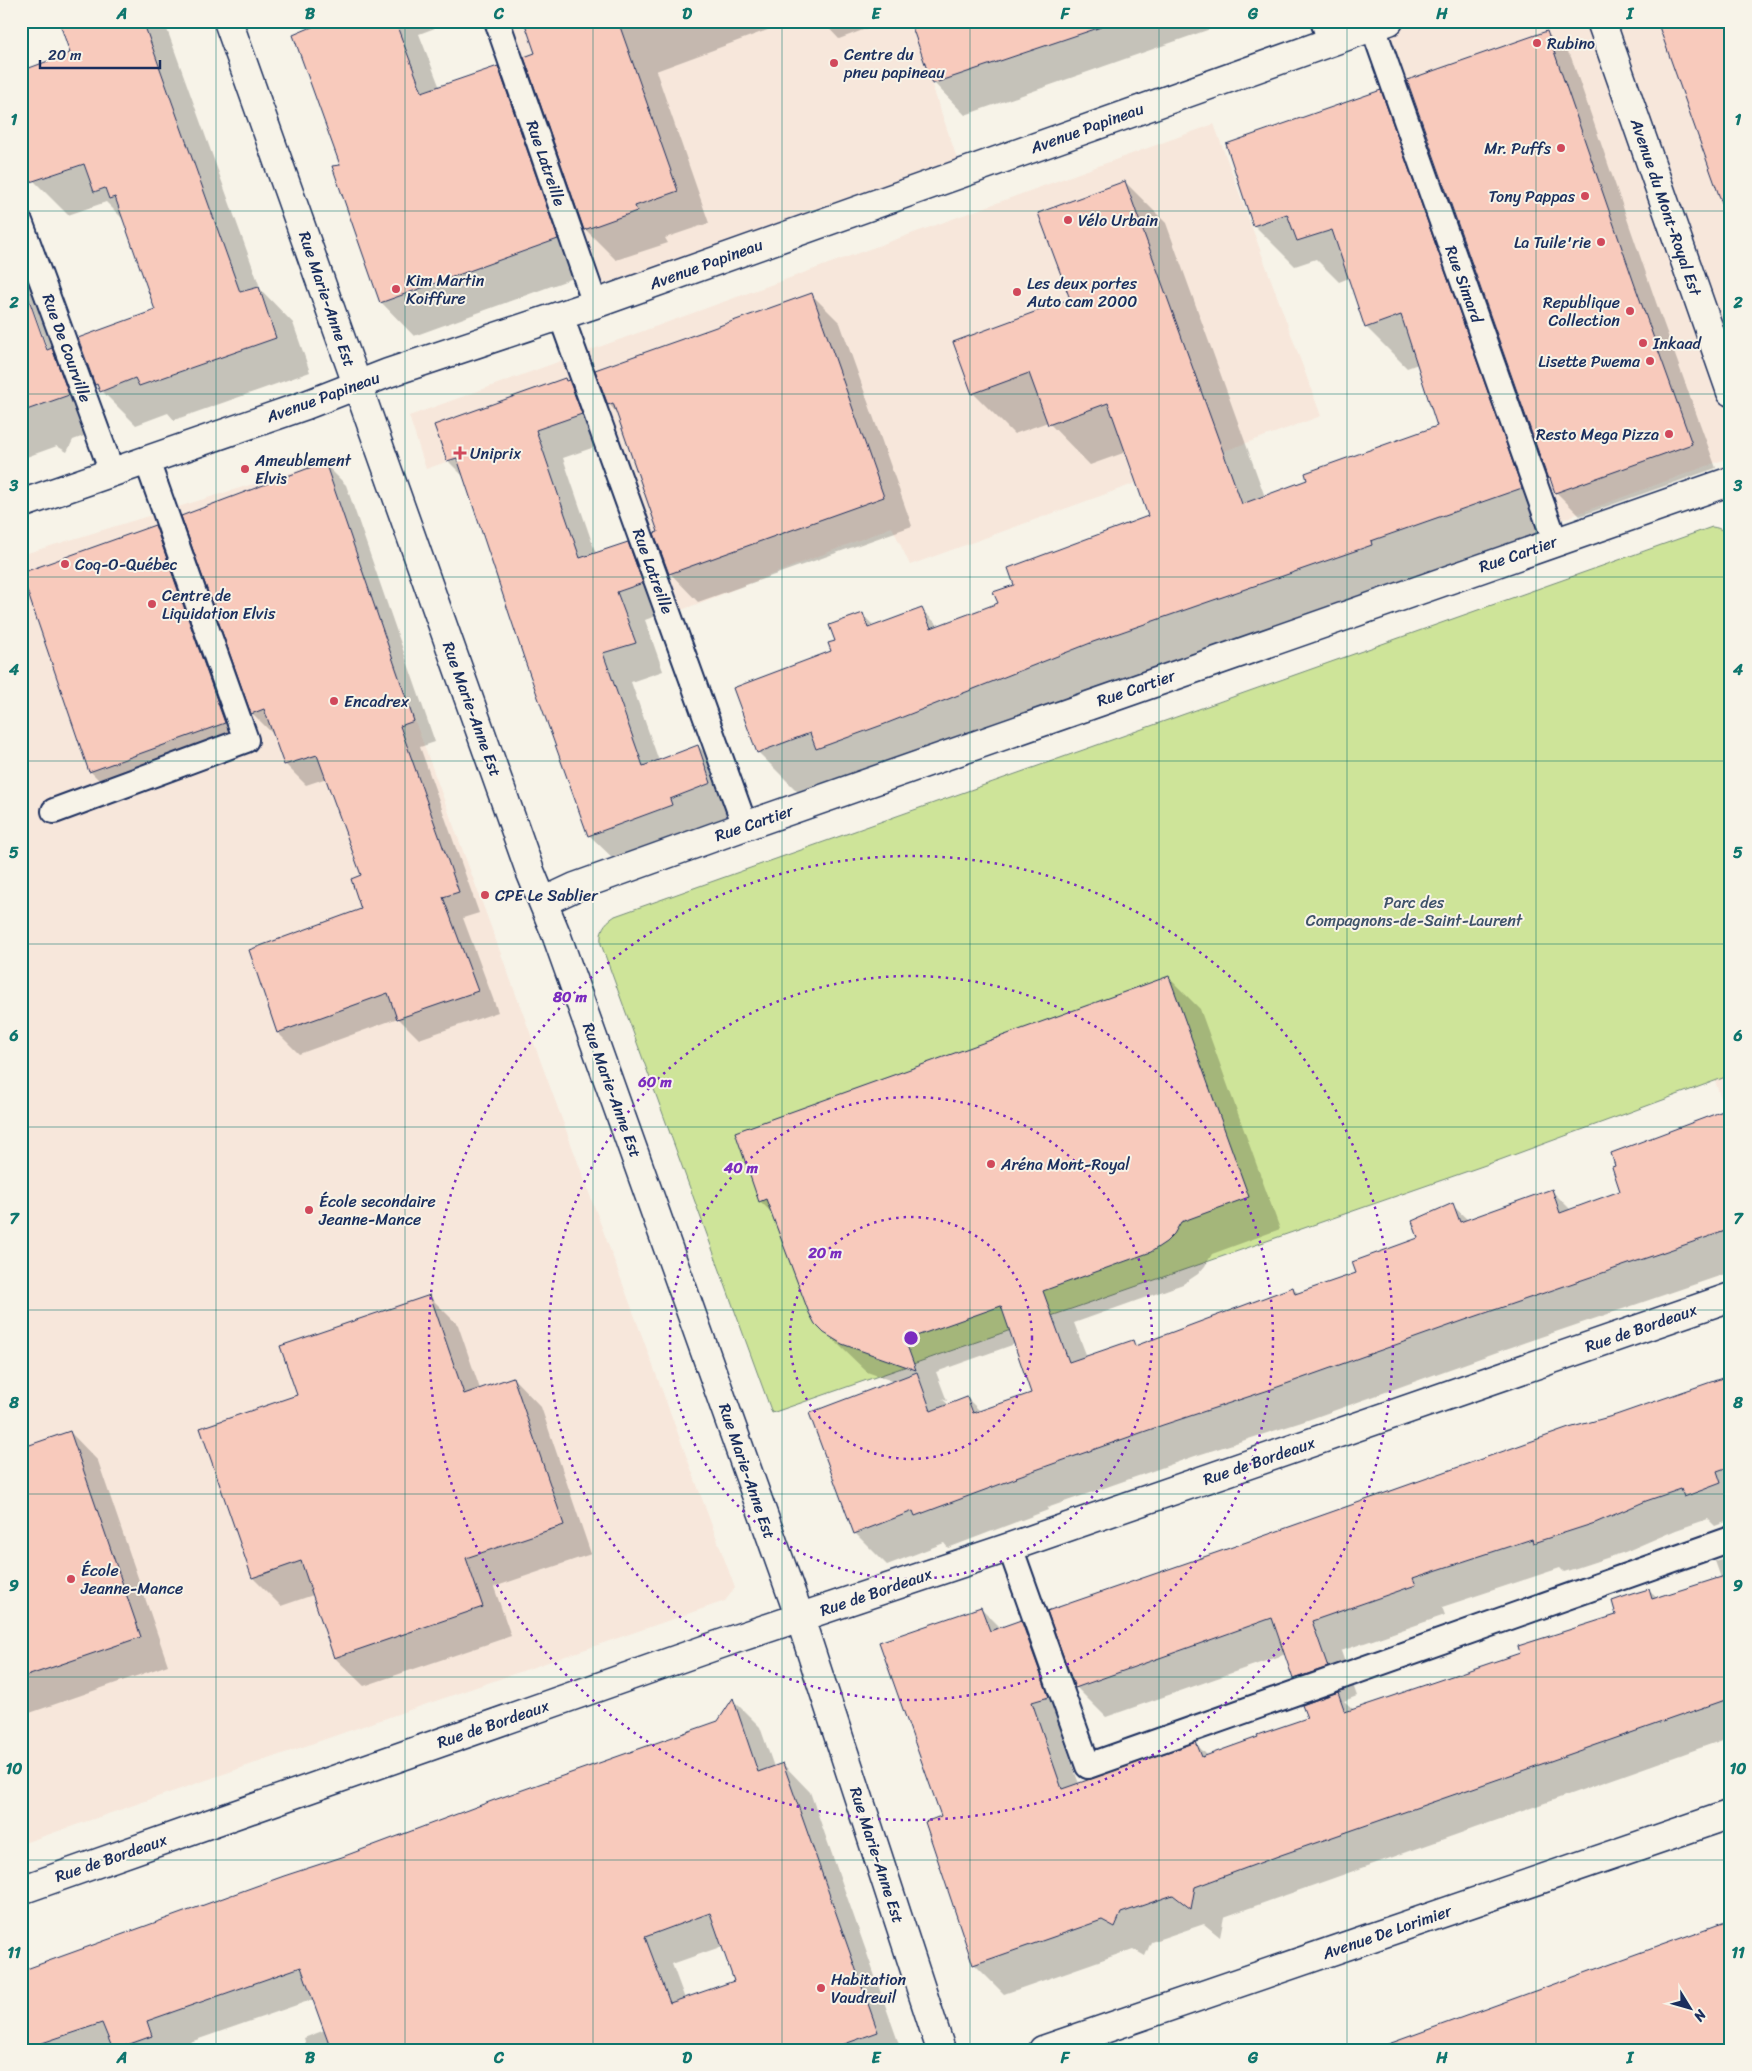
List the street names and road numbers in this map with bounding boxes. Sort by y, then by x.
street label: Avenue Papineau [1025,94,1148,162]
street label: Avenue du Mont-Royal Est [1622,113,1710,300]
street label: Rue Latreille [518,116,574,210]
street label: Rue Marie-Anne Est [290,227,364,371]
street label: Avenue Papineau [644,230,767,298]
street label: Rue Simard [1437,241,1492,328]
street label: Rue De Courville [34,289,100,407]
street label: Avenue Papineau [261,363,384,431]
street label: Rue Latreille [624,524,682,618]
street label: Rue Cartier [1475,527,1563,581]
street label: Rue Marie-Anne Est [434,637,510,781]
street label: Rue Cartier [1093,661,1181,715]
street label: Rue Cartier [711,796,799,850]
street label: Rue Marie-Anne Est [574,1018,650,1162]
street label: Rue de Bordeaux [1581,1295,1702,1361]
street label: Rue Marie-Anne Est [710,1399,784,1543]
street label: Rue de Bordeaux [1199,1428,1320,1494]
street label: Rue de Bordeaux [816,1559,937,1625]
street label: Rue de Bordeaux [433,1691,554,1757]
street label: Rue Marie-Anne Est [841,1783,913,1927]
street label: Rue de Bordeaux [51,1825,172,1891]
street label: Avenue De Lorimier [1317,1896,1457,1968]

